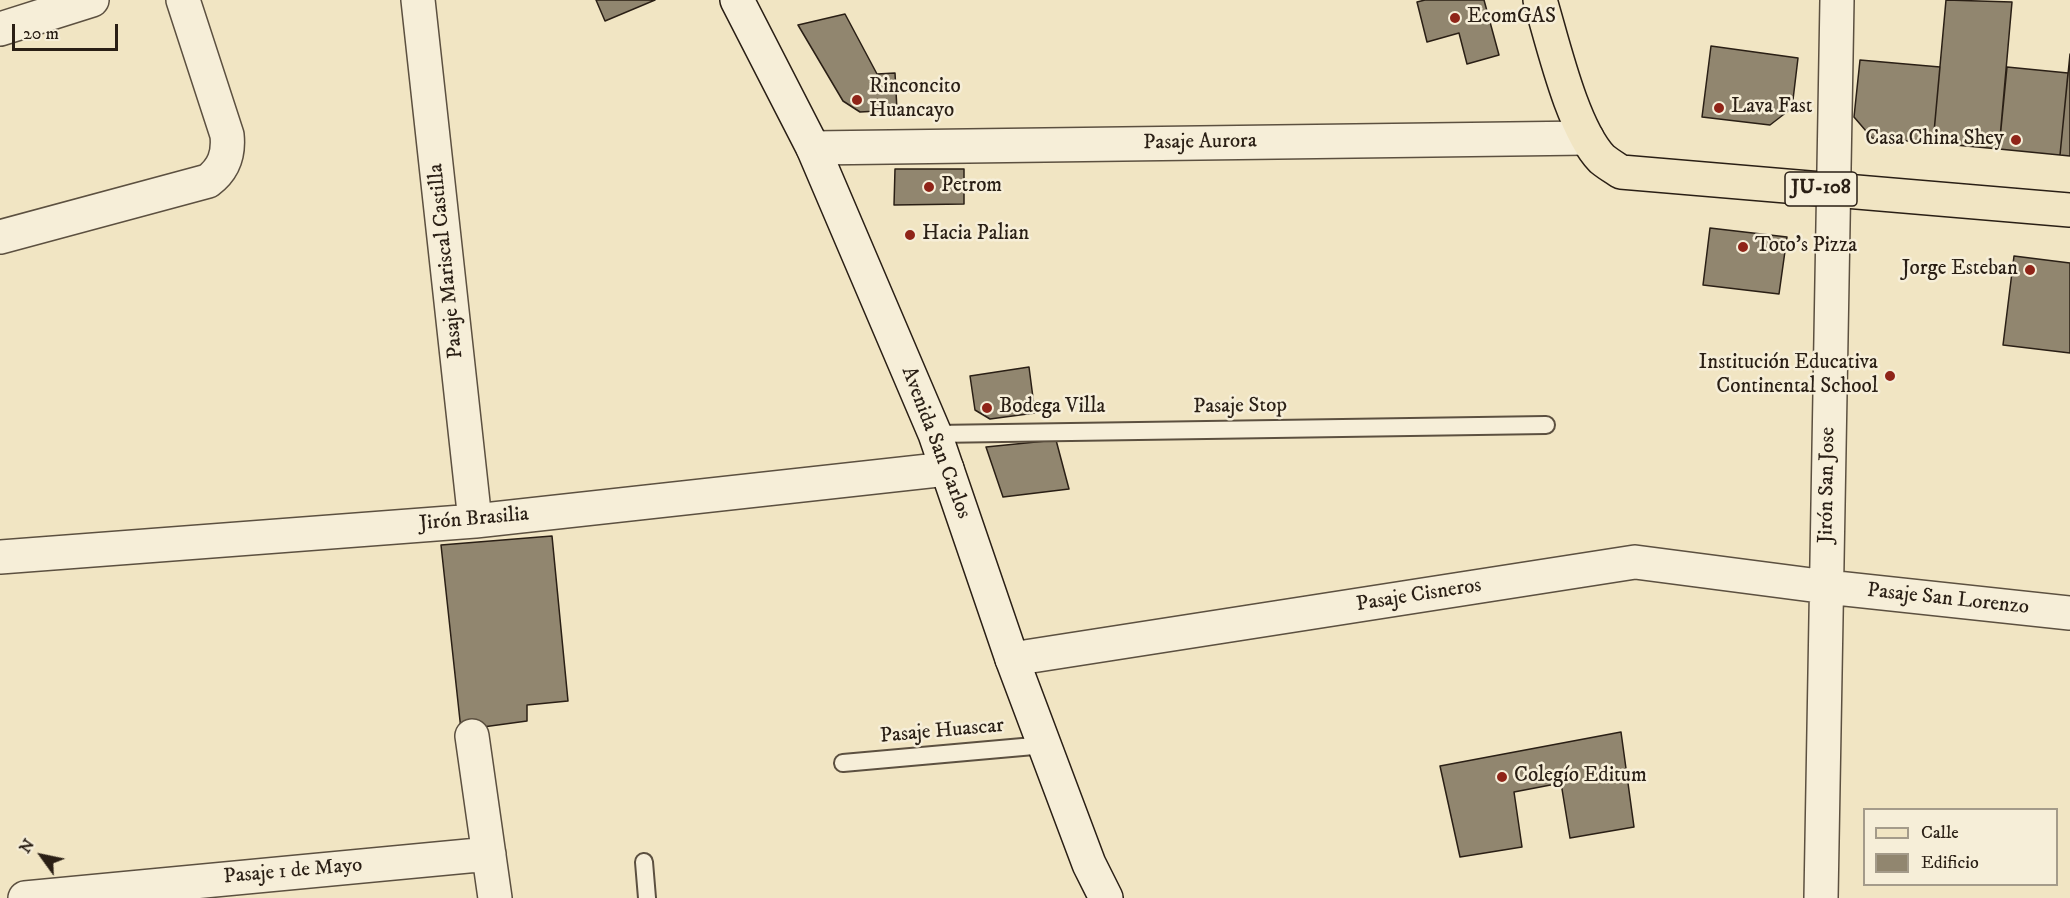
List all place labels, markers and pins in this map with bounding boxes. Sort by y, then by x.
place label: EcomGAS [1467,5,1556,31]
marker: EcomGAS [1448,11,1462,25]
place label: Rinconcito Huancayo [869,75,961,125]
marker: Rinconcito Huancayo [850,93,864,107]
place label: Lava Fast [1731,95,1813,121]
marker: Lava Fast [1712,101,1726,115]
place label: Casa China Shey [1865,127,2004,153]
marker: Casa China Shey [2009,133,2023,147]
place label: Petrom [941,174,1002,200]
marker: Petrom [922,180,936,194]
place label: Hacia Palian [922,222,1029,248]
marker: Hacia Palian [903,228,917,242]
place label: Toto's Pizza [1755,234,1857,260]
marker: Toto's Pizza [1736,240,1750,254]
place label: Jorge Esteban [1902,257,2018,283]
marker: Jorge Esteban [2023,263,2037,277]
place label: Institución Educativa Continental School [1699,351,1878,401]
marker: Institución Educativa Continental School [1883,369,1897,383]
place label: Bodega Villa [999,395,1105,421]
marker: Bodega Villa [980,401,994,415]
place label: Colegío Editum [1514,764,1647,790]
marker: Colegío Editum [1495,770,1509,784]

